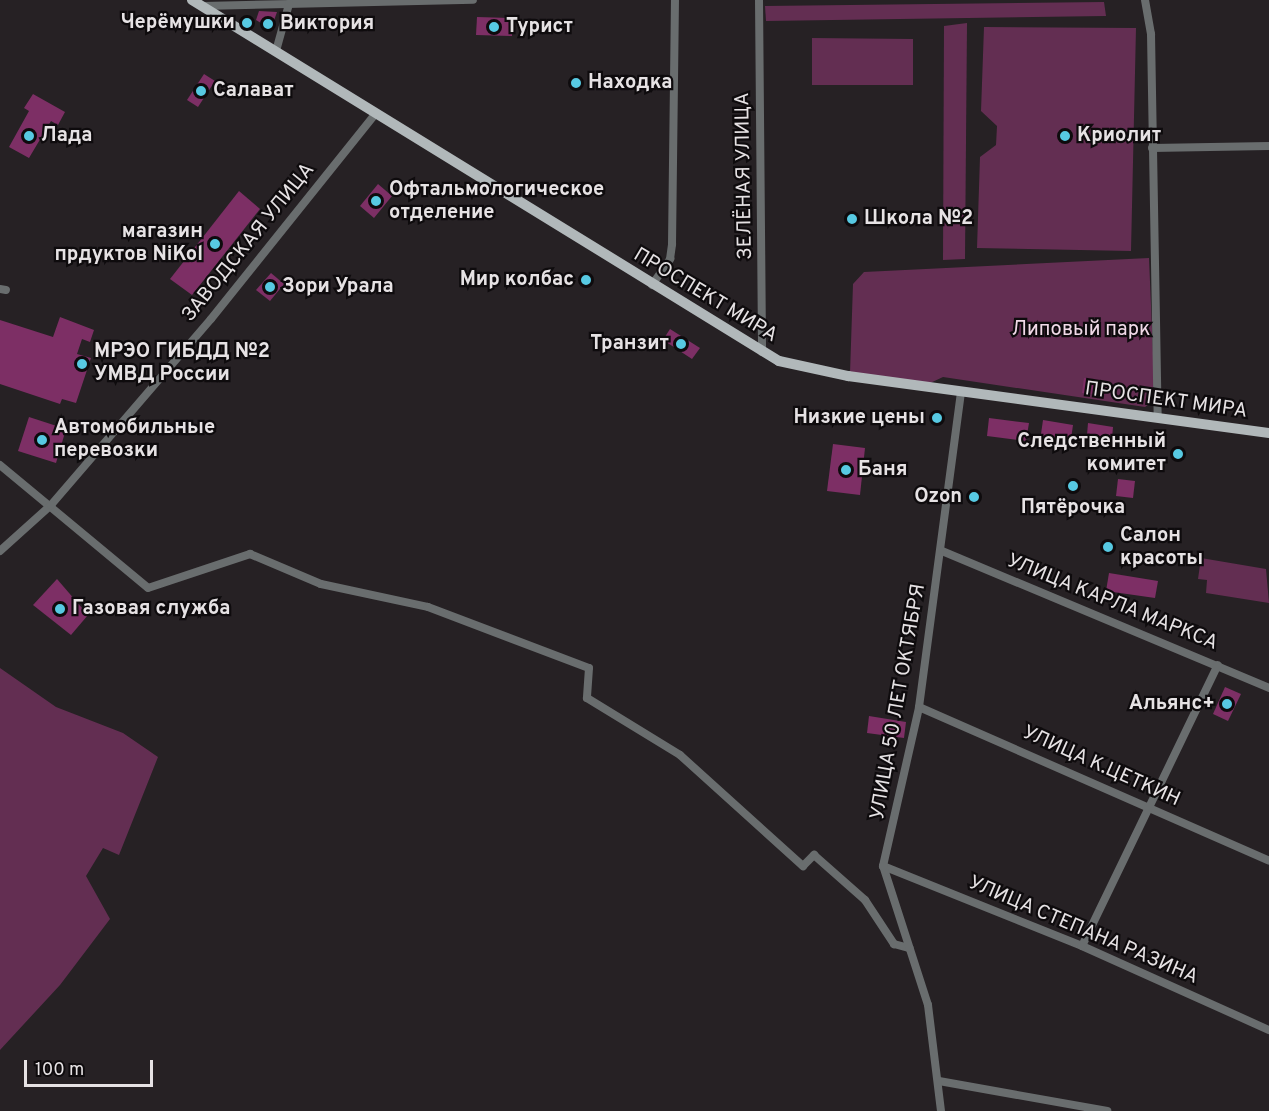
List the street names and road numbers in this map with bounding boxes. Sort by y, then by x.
street label: ЗЕЛЁНАЯ УЛИЦА [732,92,758,260]
street label: ЗАВОДСКАЯ УЛИЦА [178,159,320,327]
street label: ПРОСПЕКТ МИРА [628,243,782,349]
street label: ПРОСПЕКТ МИРА [1083,378,1249,424]
street label: УЛИЦА КАРЛА МАРКСА [1002,549,1222,657]
street label: УЛИЦА 50 ЛЕТ ОКТЯБРЯ [866,581,932,823]
street label: УЛИЦА К.ЦЕТКИН [1018,721,1184,813]
street label: УЛИЦА СТЕПАНА РАЗИНА [964,871,1202,991]

